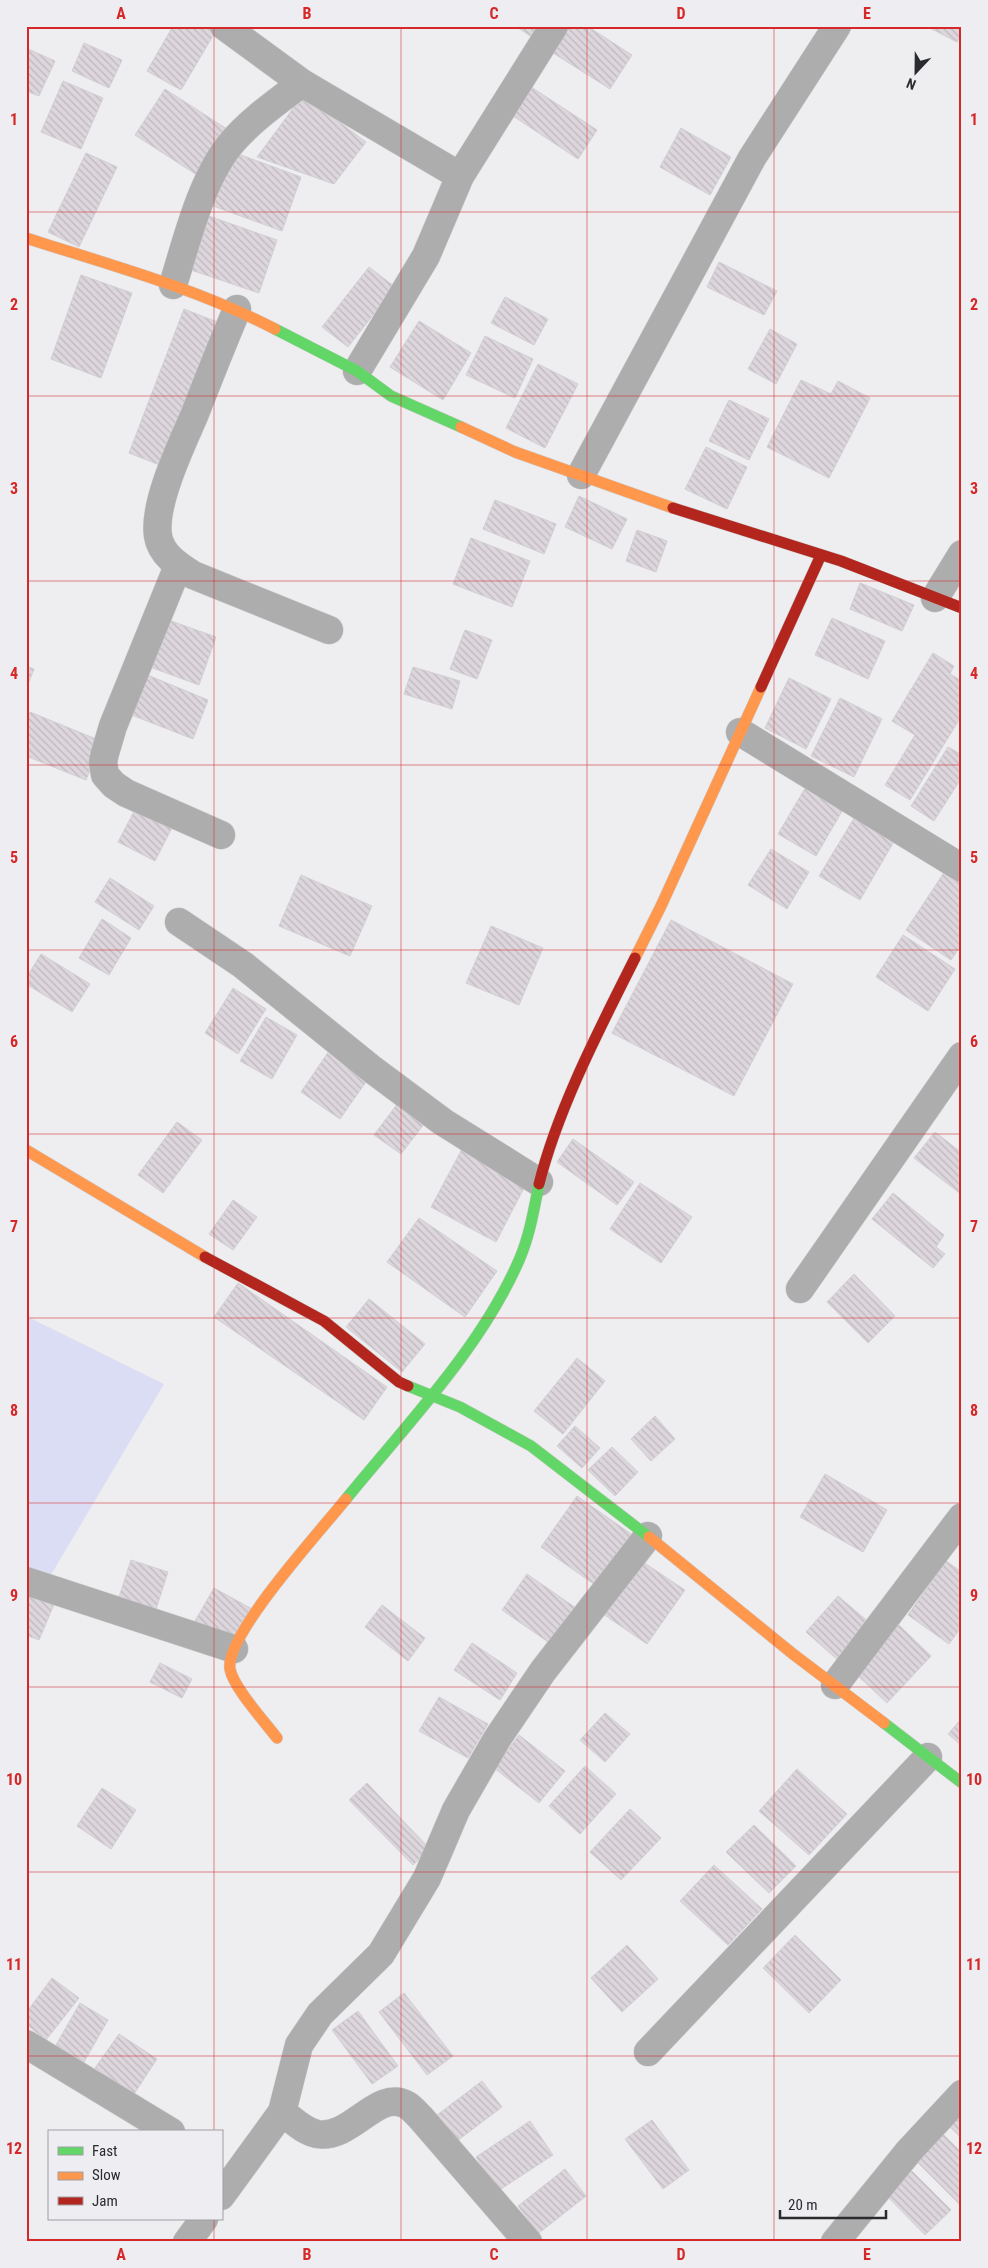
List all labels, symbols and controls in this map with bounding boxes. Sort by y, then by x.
text: A [116,4,126,23]
text: B [303,4,312,23]
text: C [489,4,499,23]
text: D [676,4,686,23]
text: E [863,4,871,23]
north arrow [890,48,940,98]
text: N [904,75,918,93]
text: 1 [10,110,18,129]
text: 1 [970,110,978,129]
text: 2 [10,295,18,314]
text: 2 [970,295,978,314]
text: 3 [10,479,18,498]
text: 3 [970,479,978,498]
text: 4 [10,664,18,683]
text: 4 [970,664,978,683]
text: 5 [10,848,18,867]
text: 5 [970,848,978,867]
text: 6 [10,1032,18,1051]
text: 6 [970,1032,978,1051]
text: 7 [10,1217,18,1236]
text: 7 [970,1217,978,1236]
text: 8 [10,1401,18,1420]
text: 8 [970,1401,978,1420]
text: 9 [10,1586,18,1605]
text: 9 [970,1586,978,1605]
text: 10 [6,1770,22,1789]
text: 10 [966,1770,982,1789]
text: 11 [6,1955,22,1974]
text: 11 [966,1955,982,1974]
legend [48,2130,222,2220]
text: 12 [6,2139,22,2158]
text: 12 [966,2139,982,2158]
text: Fast [92,2142,117,2160]
text: Slow [92,2166,121,2184]
scale bar [780,2188,887,2220]
text: Jam [92,2192,118,2210]
text: 20 m [788,2196,818,2214]
text: A [116,2245,126,2264]
text: B [303,2245,312,2264]
text: C [489,2245,499,2264]
text: D [676,2245,686,2264]
text: E [863,2245,871,2264]

